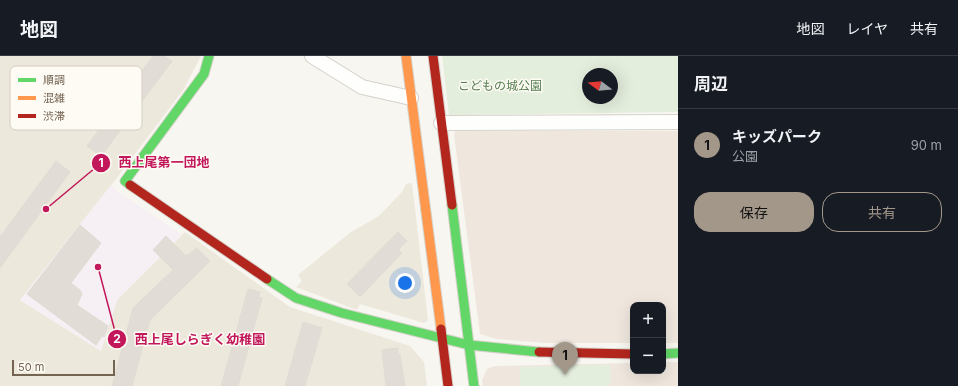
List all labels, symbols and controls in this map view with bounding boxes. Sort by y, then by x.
text: 地図 [20,18,58,41]
text: 地図 [796,20,824,37]
text: レイヤ [846,20,888,37]
text: 共有 [910,20,938,37]
legend [10,66,142,130]
north arrow [582,68,618,104]
text: 順調 [43,73,65,87]
text: 周辺 [694,74,728,94]
park label: こどもの城公園 [458,78,542,93]
text: 混雑 [43,91,65,105]
text: 渋滞 [43,109,65,123]
text: キッズパーク [732,127,822,146]
text: 1 [704,137,710,153]
text: 90 m [911,137,942,153]
text: 公園 [732,148,758,164]
callout: 西上尾第一団地 [91,150,218,175]
text: 西上尾第一団地 [118,154,210,170]
text: 1 [98,155,104,170]
button: 保存 [694,192,814,232]
button: 共有 [822,192,942,232]
your location [395,273,415,293]
map controls [630,302,666,374]
button: + [630,302,666,338]
callout: 西上尾しらぎく幼稚園 [107,327,273,352]
text: 2 [113,331,121,346]
text: 西上尾しらぎく幼稚園 [135,331,265,347]
button: − [630,338,666,374]
pin: 1 [552,342,578,375]
scale bar [12,358,115,377]
text: 50 m [18,360,44,374]

